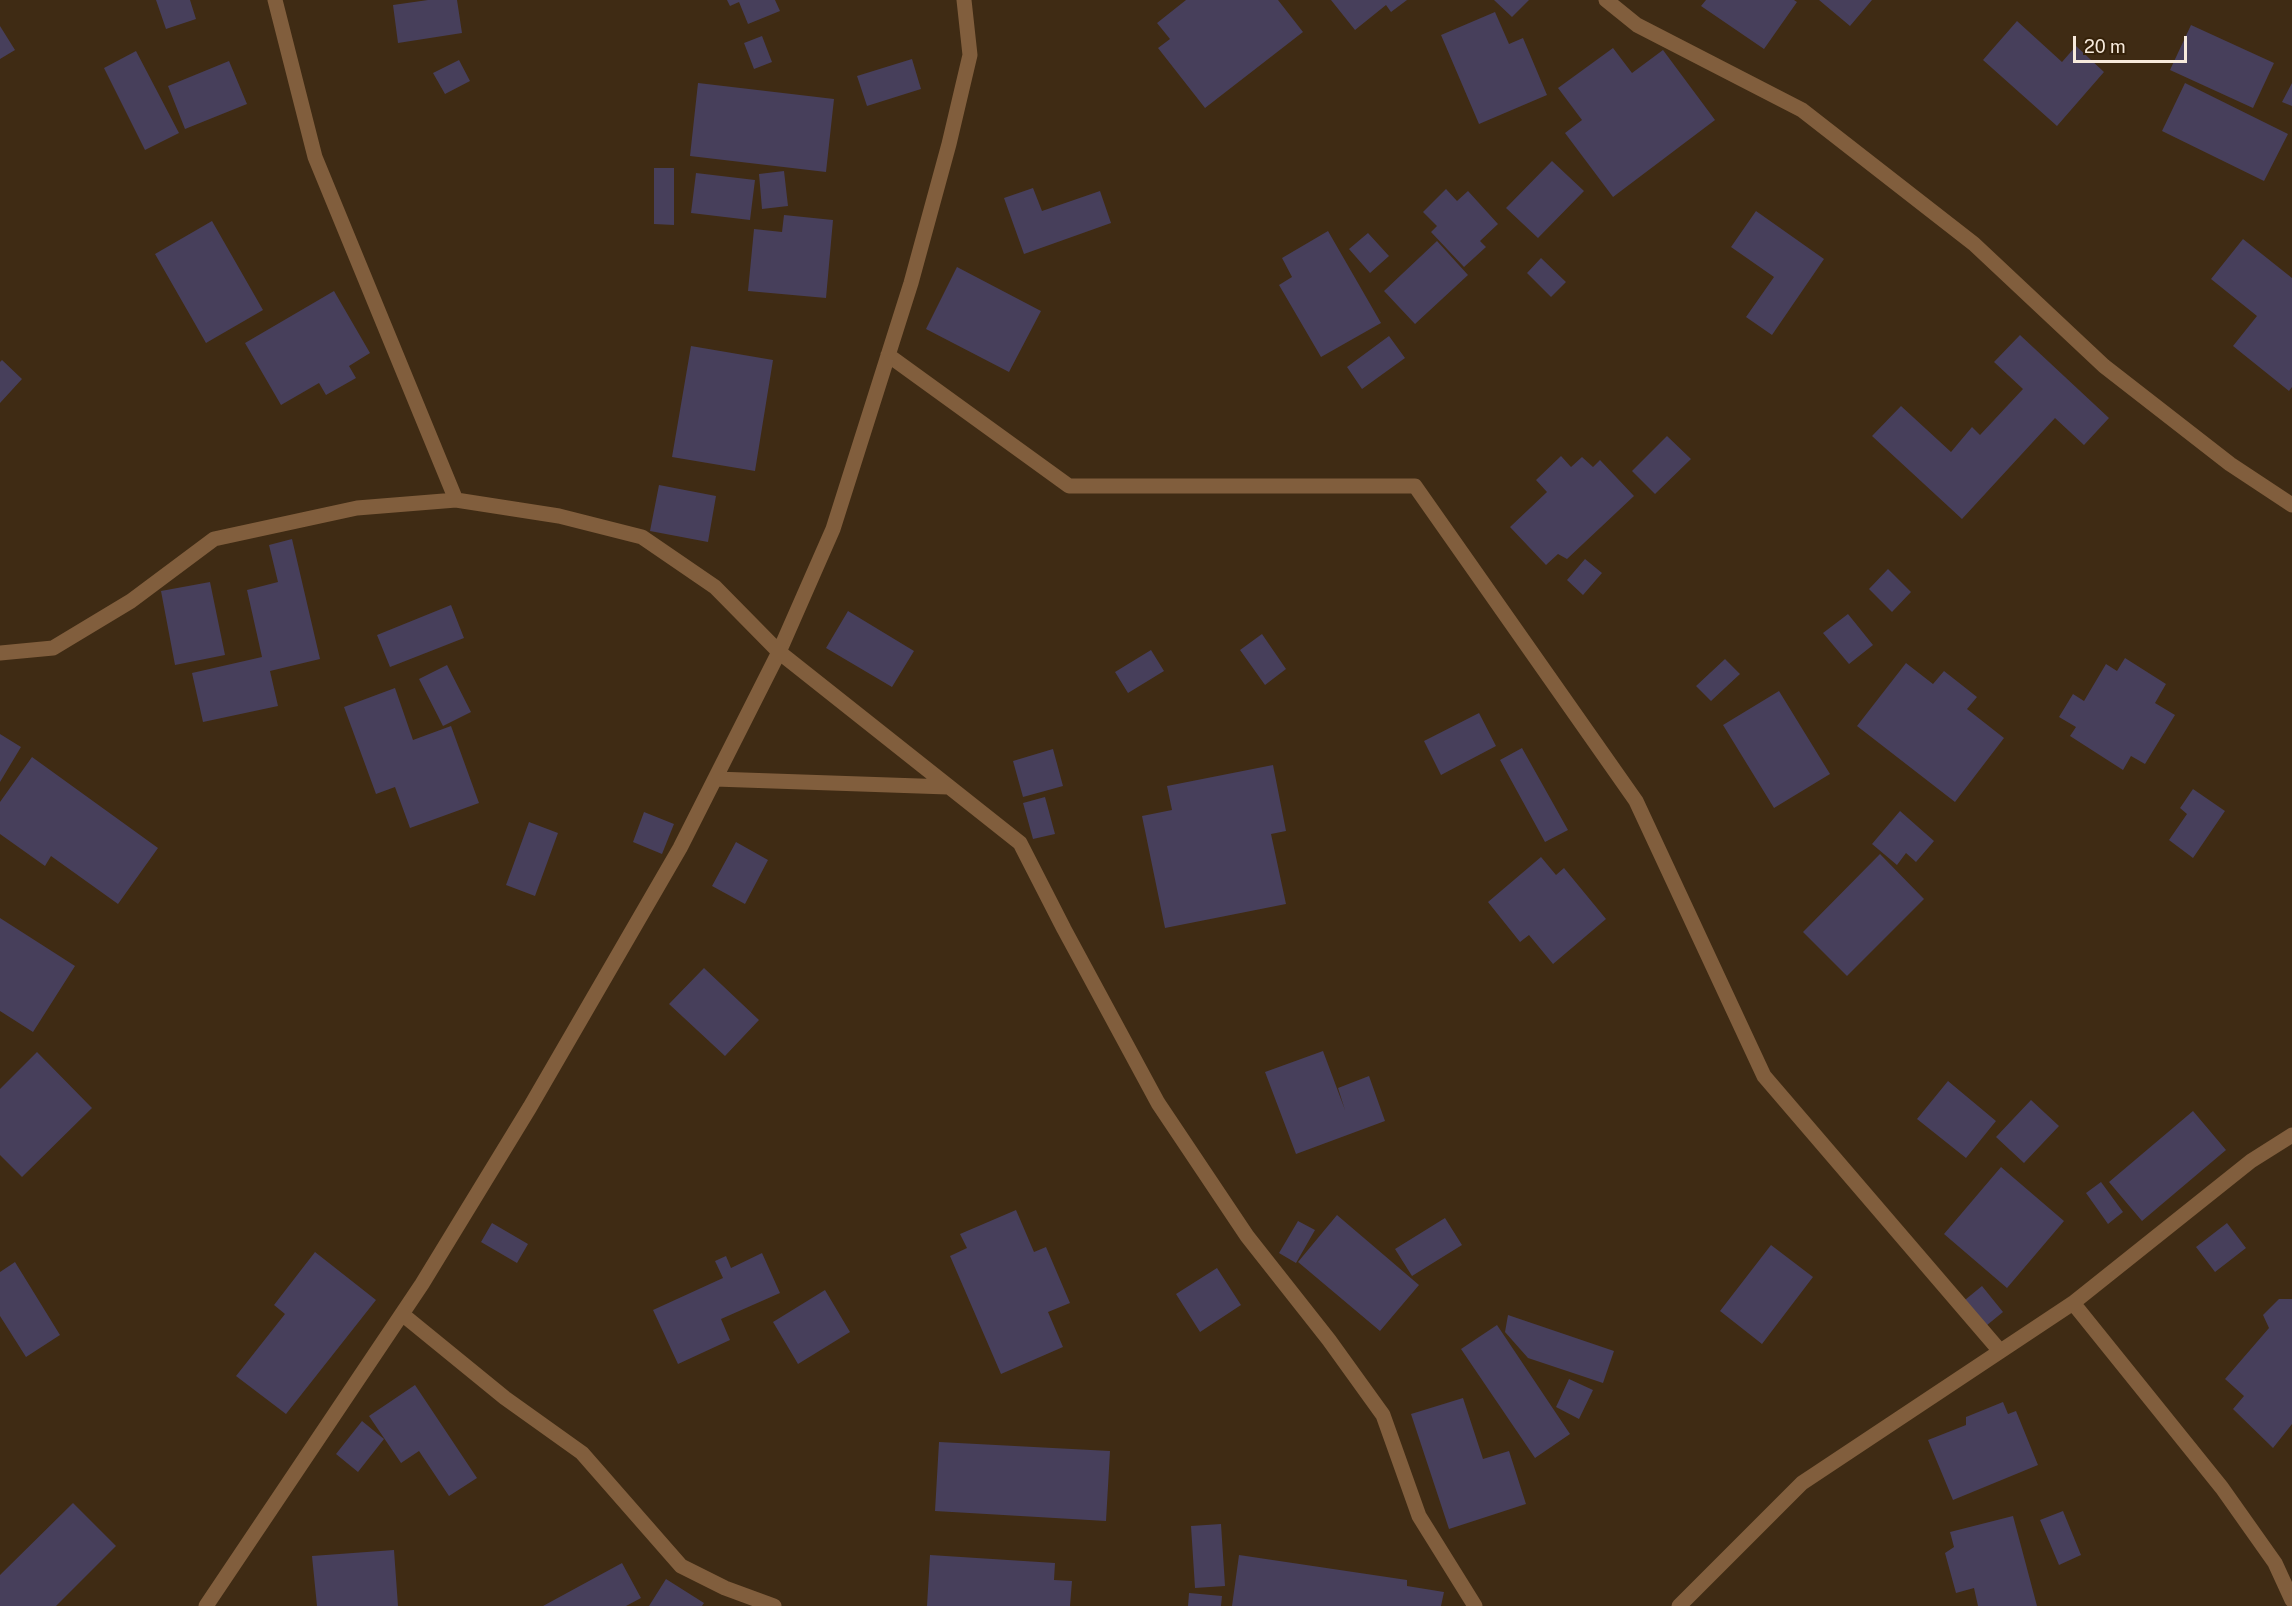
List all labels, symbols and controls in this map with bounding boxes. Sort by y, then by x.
scale bar [2076,24,2190,62]
text: 20 m [2084,36,2126,57]

